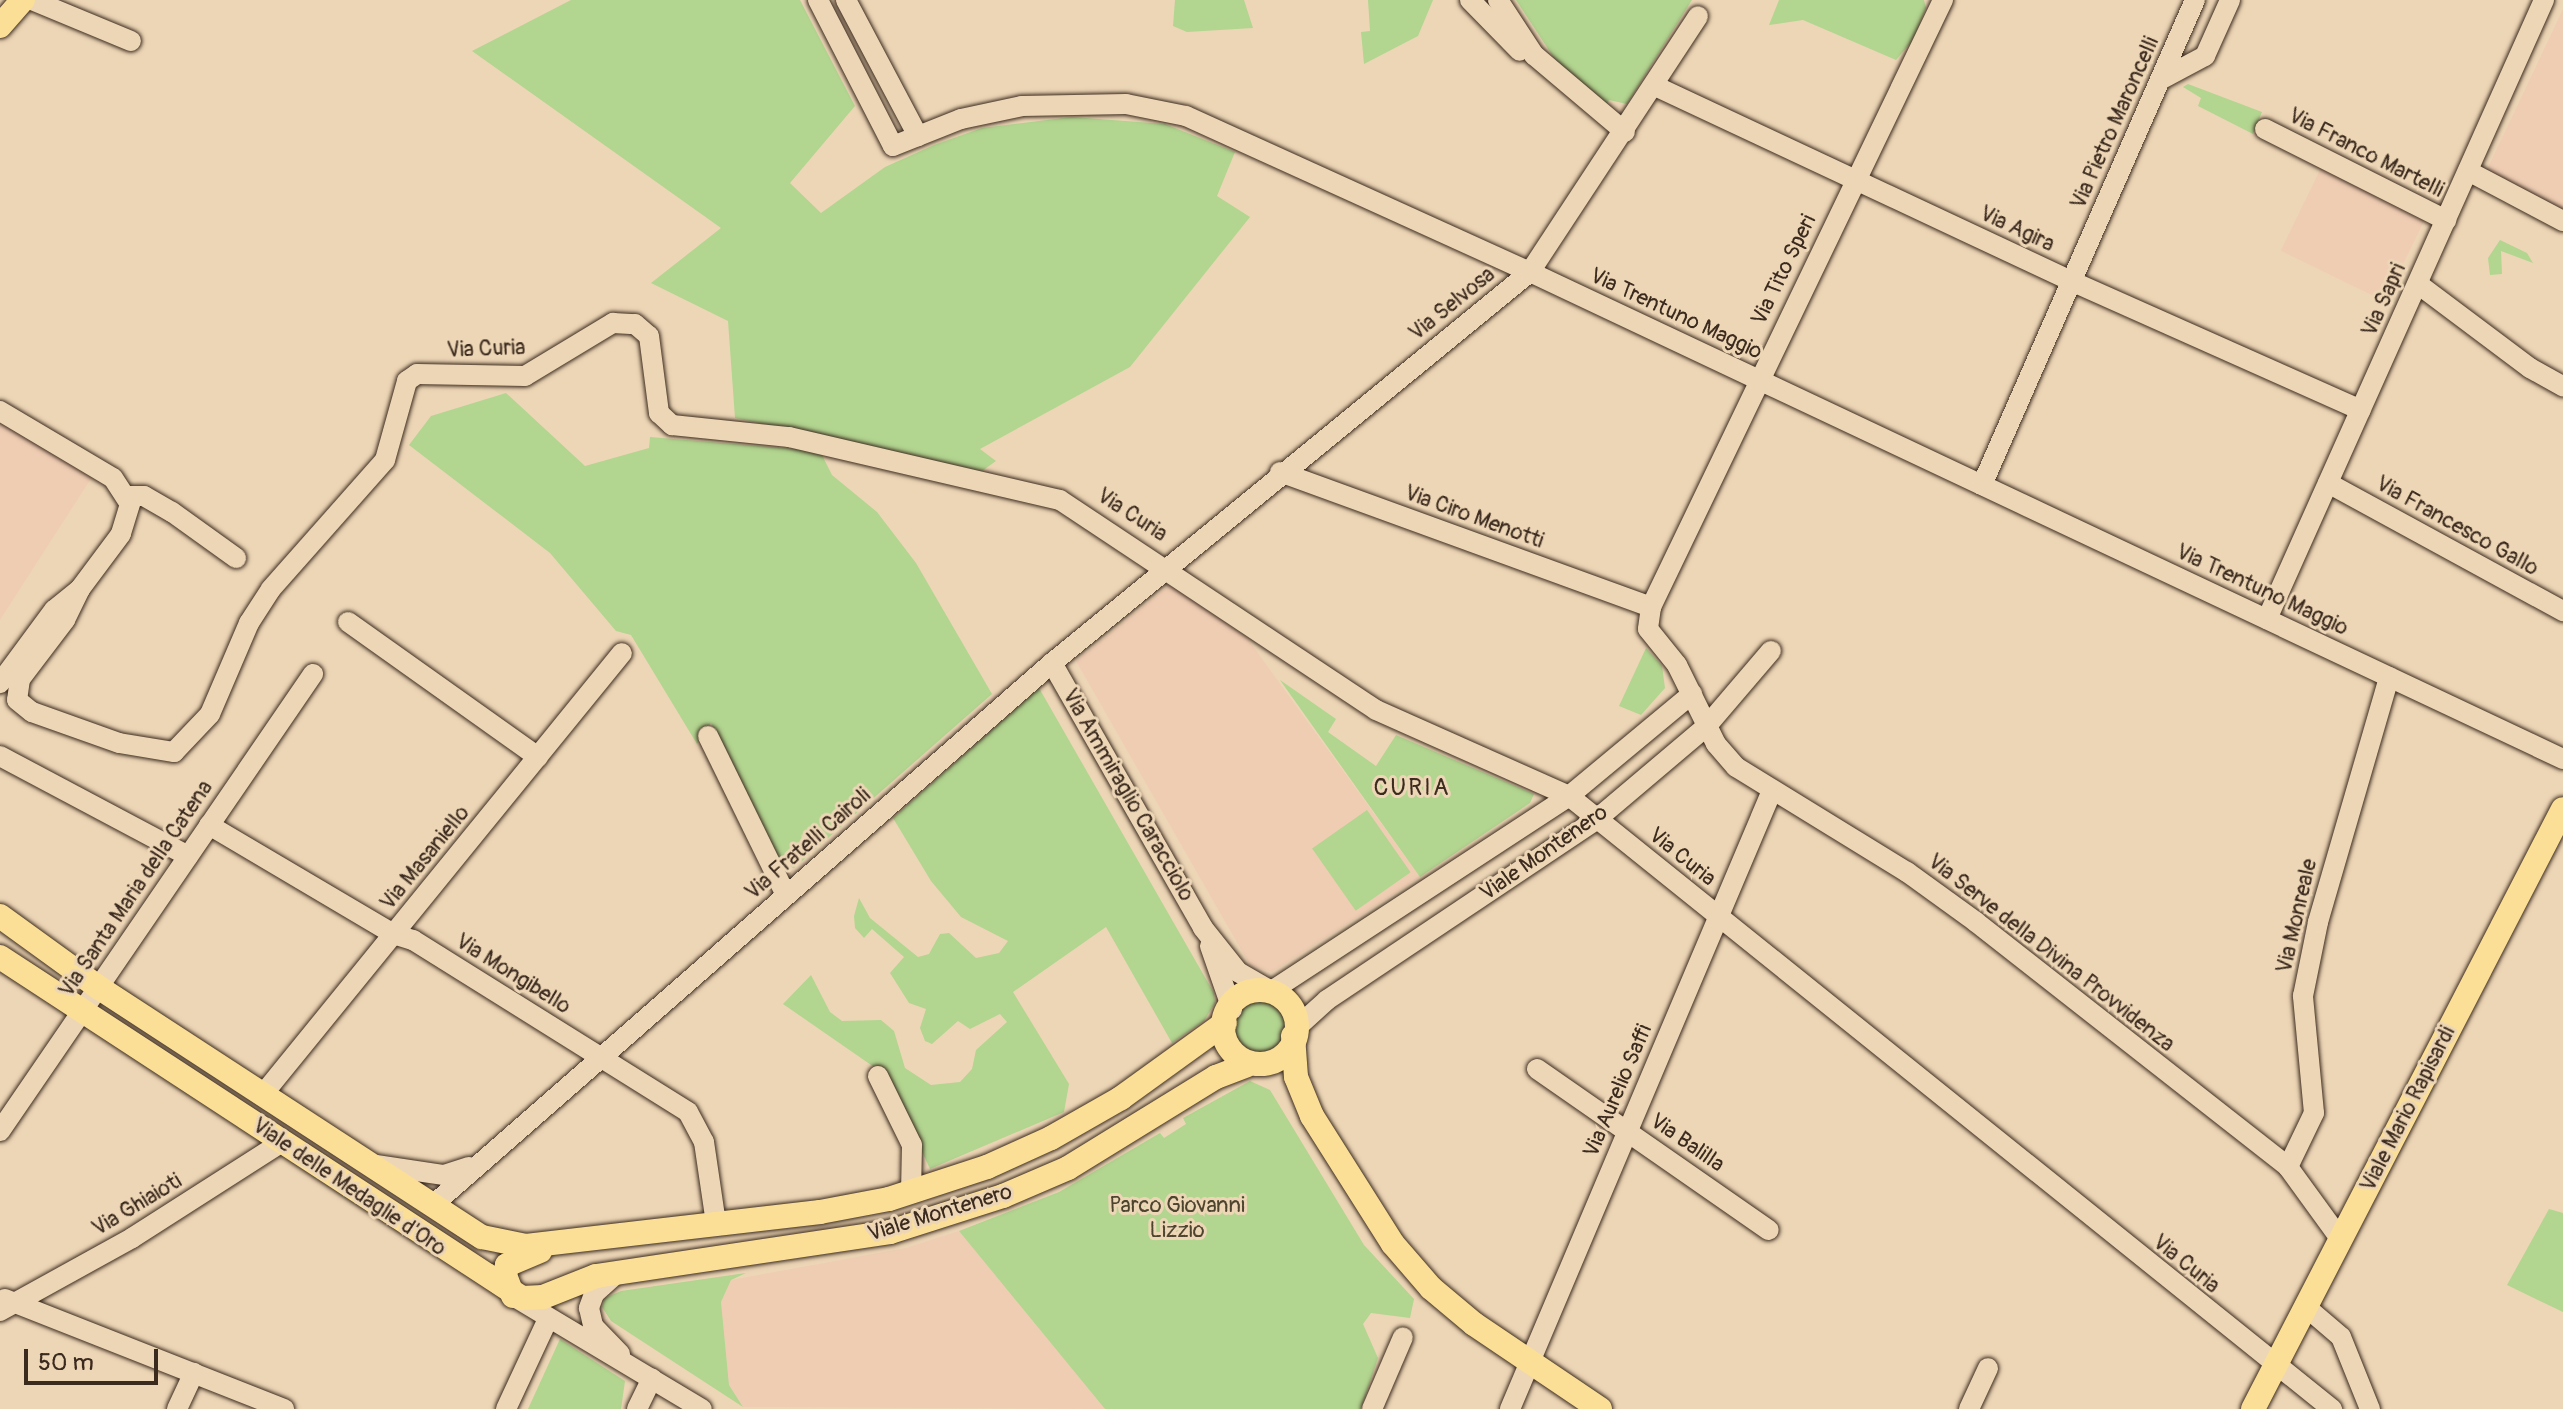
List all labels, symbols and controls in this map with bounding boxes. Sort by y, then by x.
street label: Via Pietro Maroncelli [2065,33,2165,213]
street label: Via Franco Martelli [2284,102,2448,204]
street label: Via Agira [1975,200,2059,258]
street label: Via Tito Speri [1746,211,1822,329]
street label: Via Sapri [2356,259,2412,341]
street label: Via Selvosa [1404,261,1500,347]
street label: Via Trentuno Maggio [1586,263,1766,365]
street label: Via Curia [446,334,526,364]
street label: Via Francesco Gallo [2371,470,2543,582]
street label: Via Ciro Menotti [1401,480,1547,554]
street label: Via Curia [1092,482,1172,548]
street label: Via Trentuno Maggio [2172,539,2352,641]
street label: Via Ammiraglio Caracciolo [1056,684,1200,906]
district label: CURIA [1374,774,1450,802]
street label: Via Santa Maria della Catena [54,776,218,1002]
street label: Via Fratelli Cairoli [740,782,876,906]
street label: Viale Montenero [1475,799,1613,907]
street label: Via Masaniello [375,800,475,916]
street label: Via Curia [1643,822,1721,892]
street label: Via Serve della Divina Provvidenza [1922,848,2180,1058]
street label: Via Monreale [2271,856,2323,976]
street label: Via Mongibello [451,928,575,1020]
street label: Via Aurelio Saffi [1578,1021,1658,1161]
street label: Viale Mario Rapisardi [2355,1022,2461,1196]
street label: Via Balilla [1645,1108,1729,1178]
street label: Viale delle Medaglie d'Oro [247,1112,451,1262]
street label: Via Ghiaioti [87,1168,187,1242]
street label: Viale Montenero [865,1179,1015,1247]
park label: Parco Giovanni Lizzio [1109,1192,1245,1244]
street label: Via Curia [2147,1229,2225,1299]
scale bar [28,1333,162,1383]
text: 50 m [38,1348,94,1377]

